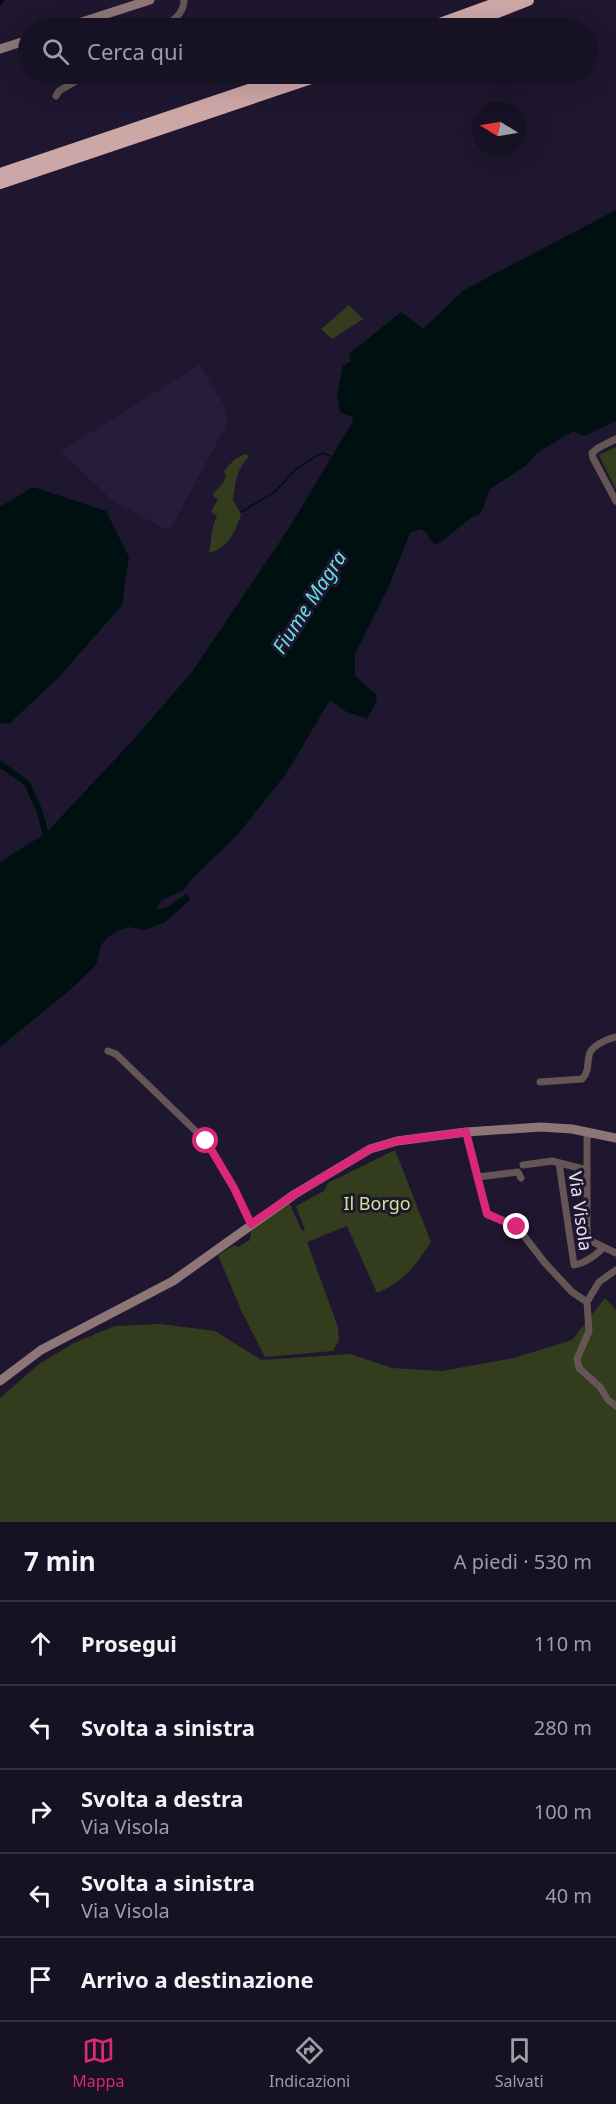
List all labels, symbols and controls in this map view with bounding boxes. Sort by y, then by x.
search box [18,18,598,84]
icon: search [39,35,72,68]
text: Cerca qui [87,36,183,66]
north arrow [472,102,526,156]
water label: Fiume Magra [266,545,352,659]
route start [192,1127,218,1153]
street label: Via Visola [564,1170,598,1252]
park label: Il Borgo [343,1191,411,1215]
route end [503,1213,529,1239]
text: 7 min [24,1543,96,1579]
text: A piedi · 530 m [454,1548,592,1575]
icon: ahead [24,1627,57,1660]
text: Prosegui [81,1628,177,1658]
text: 110 m [534,1630,592,1657]
icon: left [24,1711,57,1744]
text: Svolta a sinistra [81,1712,255,1742]
text: 280 m [534,1714,592,1741]
text: Svolta a destra [81,1783,244,1813]
icon: right [24,1795,57,1828]
text: 100 m [534,1798,592,1825]
text: Via Visola [81,1813,170,1840]
text: Svolta a sinistra [81,1867,255,1897]
icon: left [24,1879,57,1912]
text: 40 m [545,1882,592,1909]
text: Via Visola [81,1897,170,1924]
icon: arrive [24,1963,57,1996]
text: Arrivo a destinazione [81,1964,314,1994]
tab: Mappa [72,2034,124,2092]
tab: Indicazioni [269,2034,350,2092]
tab: Salvati [495,2034,544,2092]

